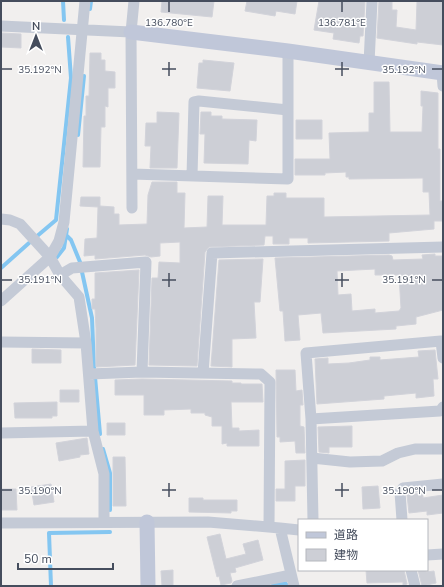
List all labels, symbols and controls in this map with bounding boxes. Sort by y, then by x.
north arrow [16,16,56,56]
text: 136.780°E [145,16,193,30]
text: 136.781°E [318,16,366,30]
text: N [32,19,40,34]
text: 35.192°N [18,63,62,77]
text: 35.192°N [382,63,426,77]
text: 35.191°N [18,273,62,287]
text: 35.191°N [382,273,426,287]
text: 35.190°N [18,484,62,498]
text: 35.190°N [382,484,426,498]
legend [298,519,428,571]
text: 道路 [334,527,358,543]
scale bar [18,545,113,571]
text: 建物 [334,547,358,563]
text: 50 m [24,551,52,567]

